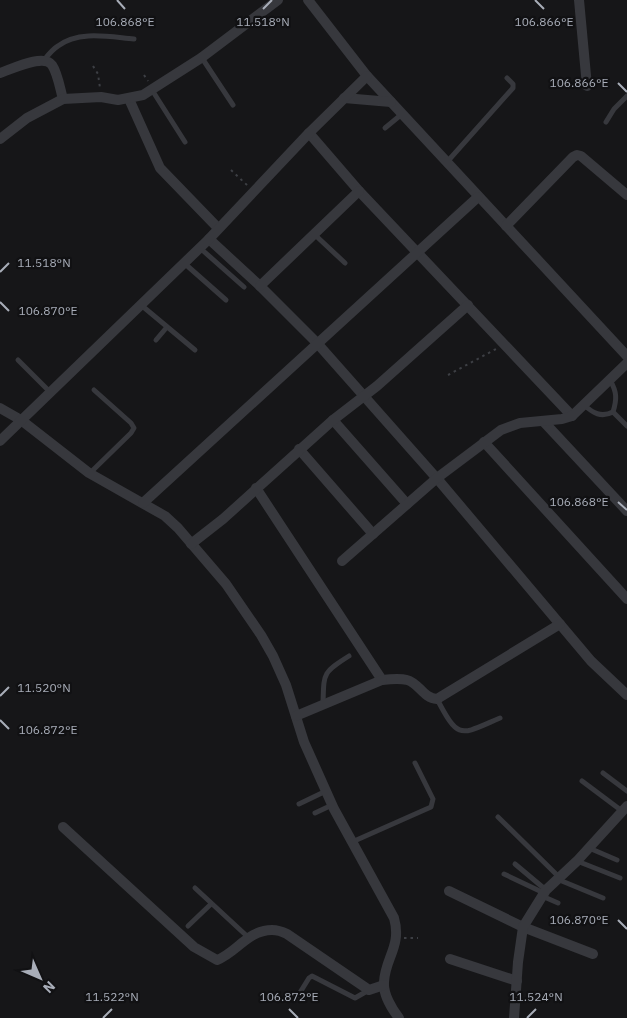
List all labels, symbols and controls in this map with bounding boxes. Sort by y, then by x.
text: 106.868°E [95,14,155,29]
text: 11.518°N [236,14,290,29]
text: 106.866°E [514,14,574,29]
text: 106.866°E [549,75,609,90]
text: 11.518°N [17,255,71,270]
text: 106.870°E [18,303,78,318]
text: 106.868°E [549,494,609,509]
text: 11.520°N [17,680,71,695]
text: 106.872°E [18,722,78,737]
text: 106.870°E [549,912,609,927]
north arrow [15,953,65,1003]
text: N [39,977,59,997]
text: 11.522°N [85,989,139,1004]
text: 106.872°E [259,989,319,1004]
text: 11.524°N [509,989,563,1004]

